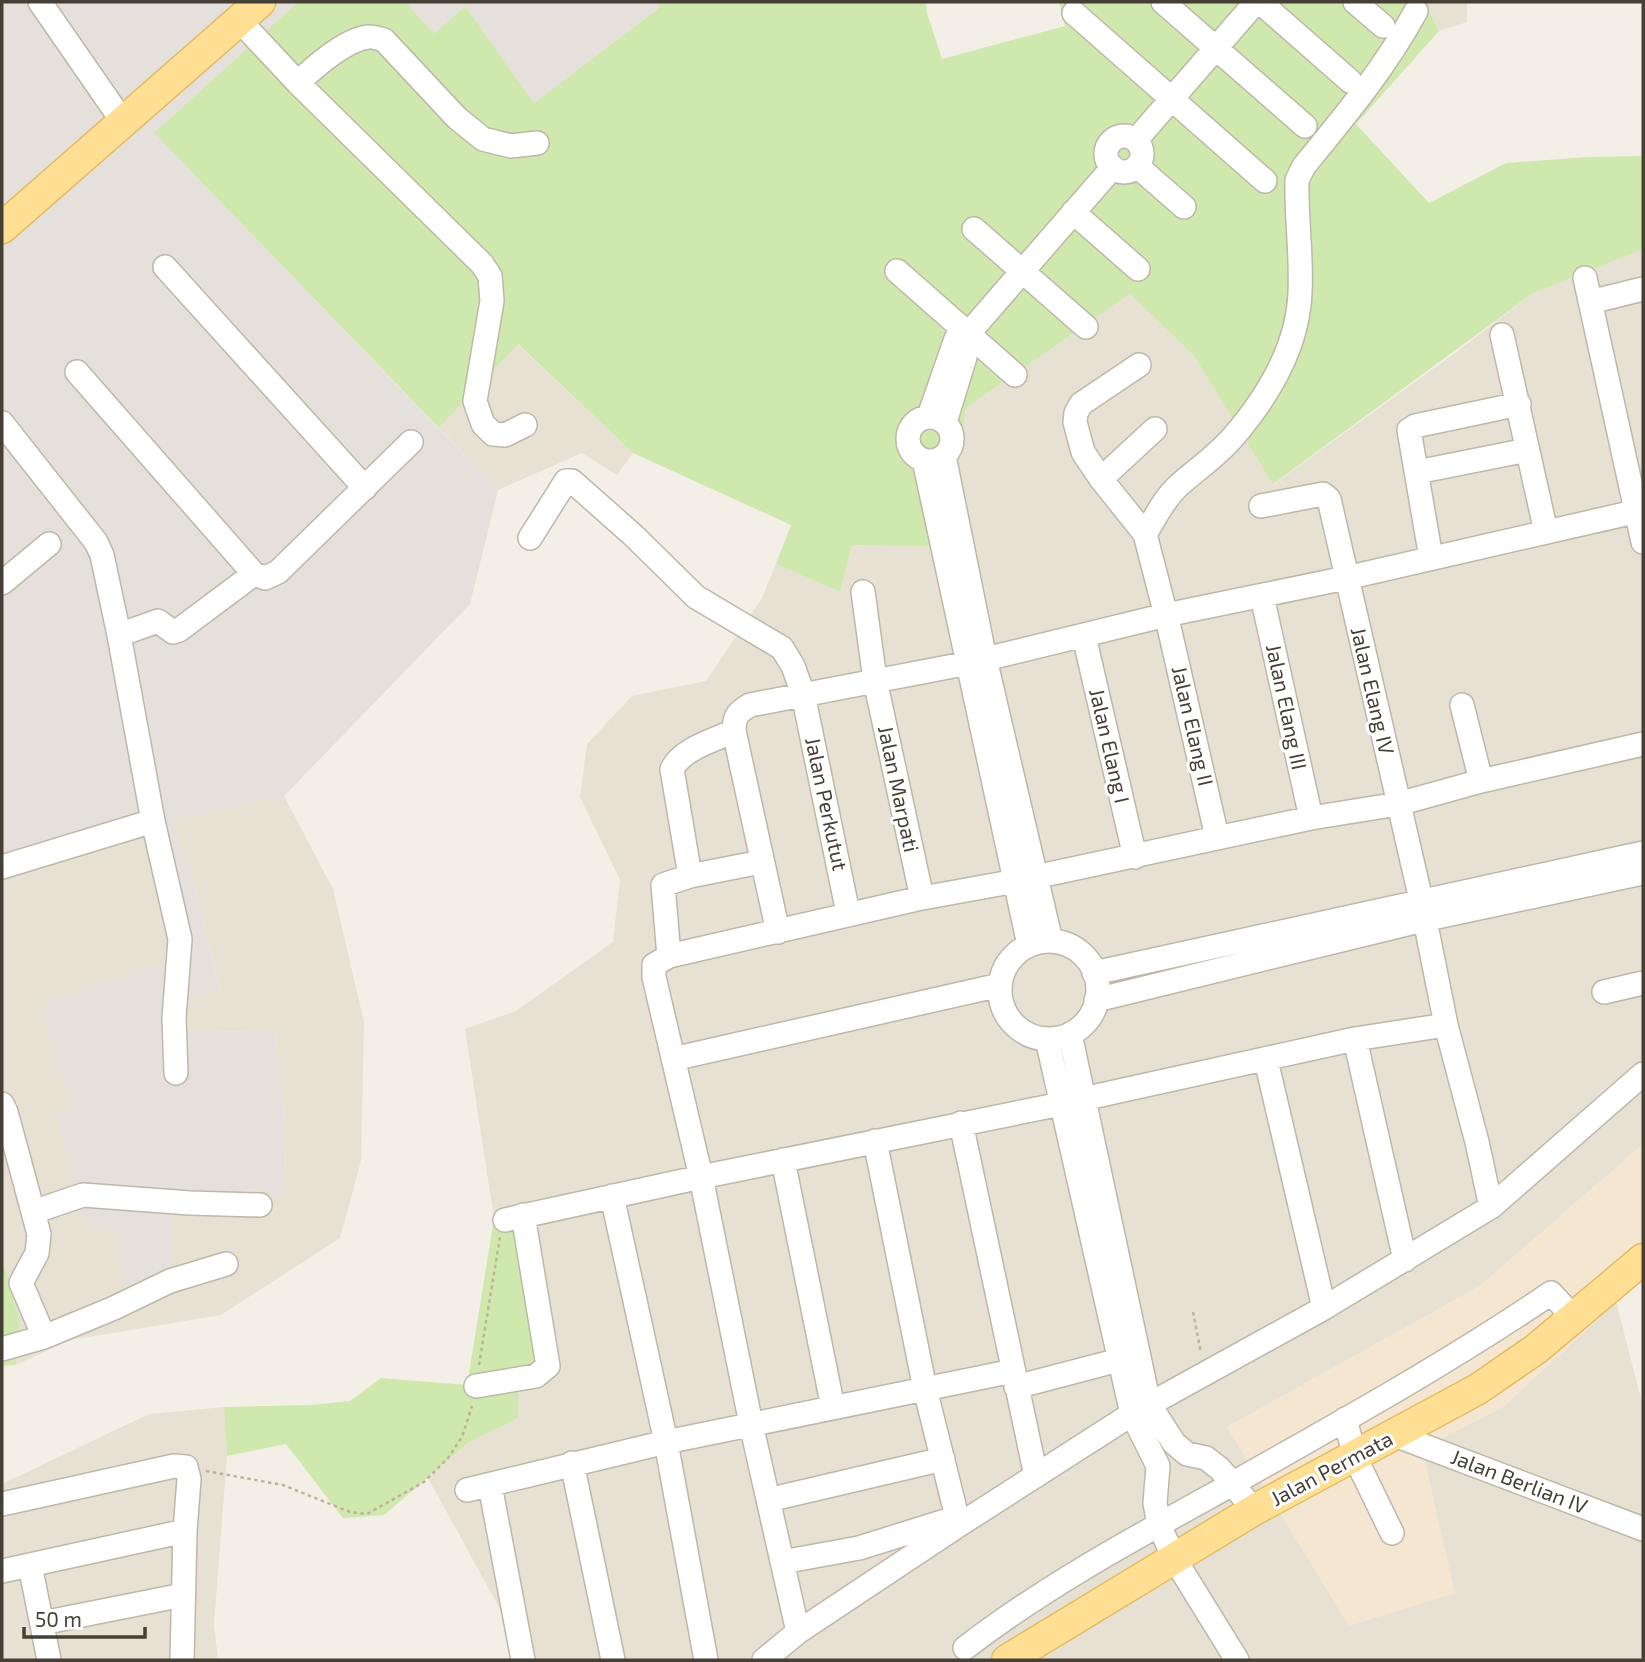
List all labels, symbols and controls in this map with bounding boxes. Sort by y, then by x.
street label: Jalan Elang IV [1347,625,1400,757]
street label: Jalan Elang III [1262,642,1313,772]
street label: Jalan Elang II [1168,663,1219,788]
street label: Jalan Elang I [1085,686,1136,805]
street label: Jalan Marpati [874,723,925,854]
street label: Jalan Perkutut [801,735,854,873]
street label: Jalan Permata [1266,1425,1397,1510]
street label: Jalan Berlian IV [1448,1443,1592,1518]
scale bar [24,1596,145,1640]
text: 50 m [35,1606,82,1631]

